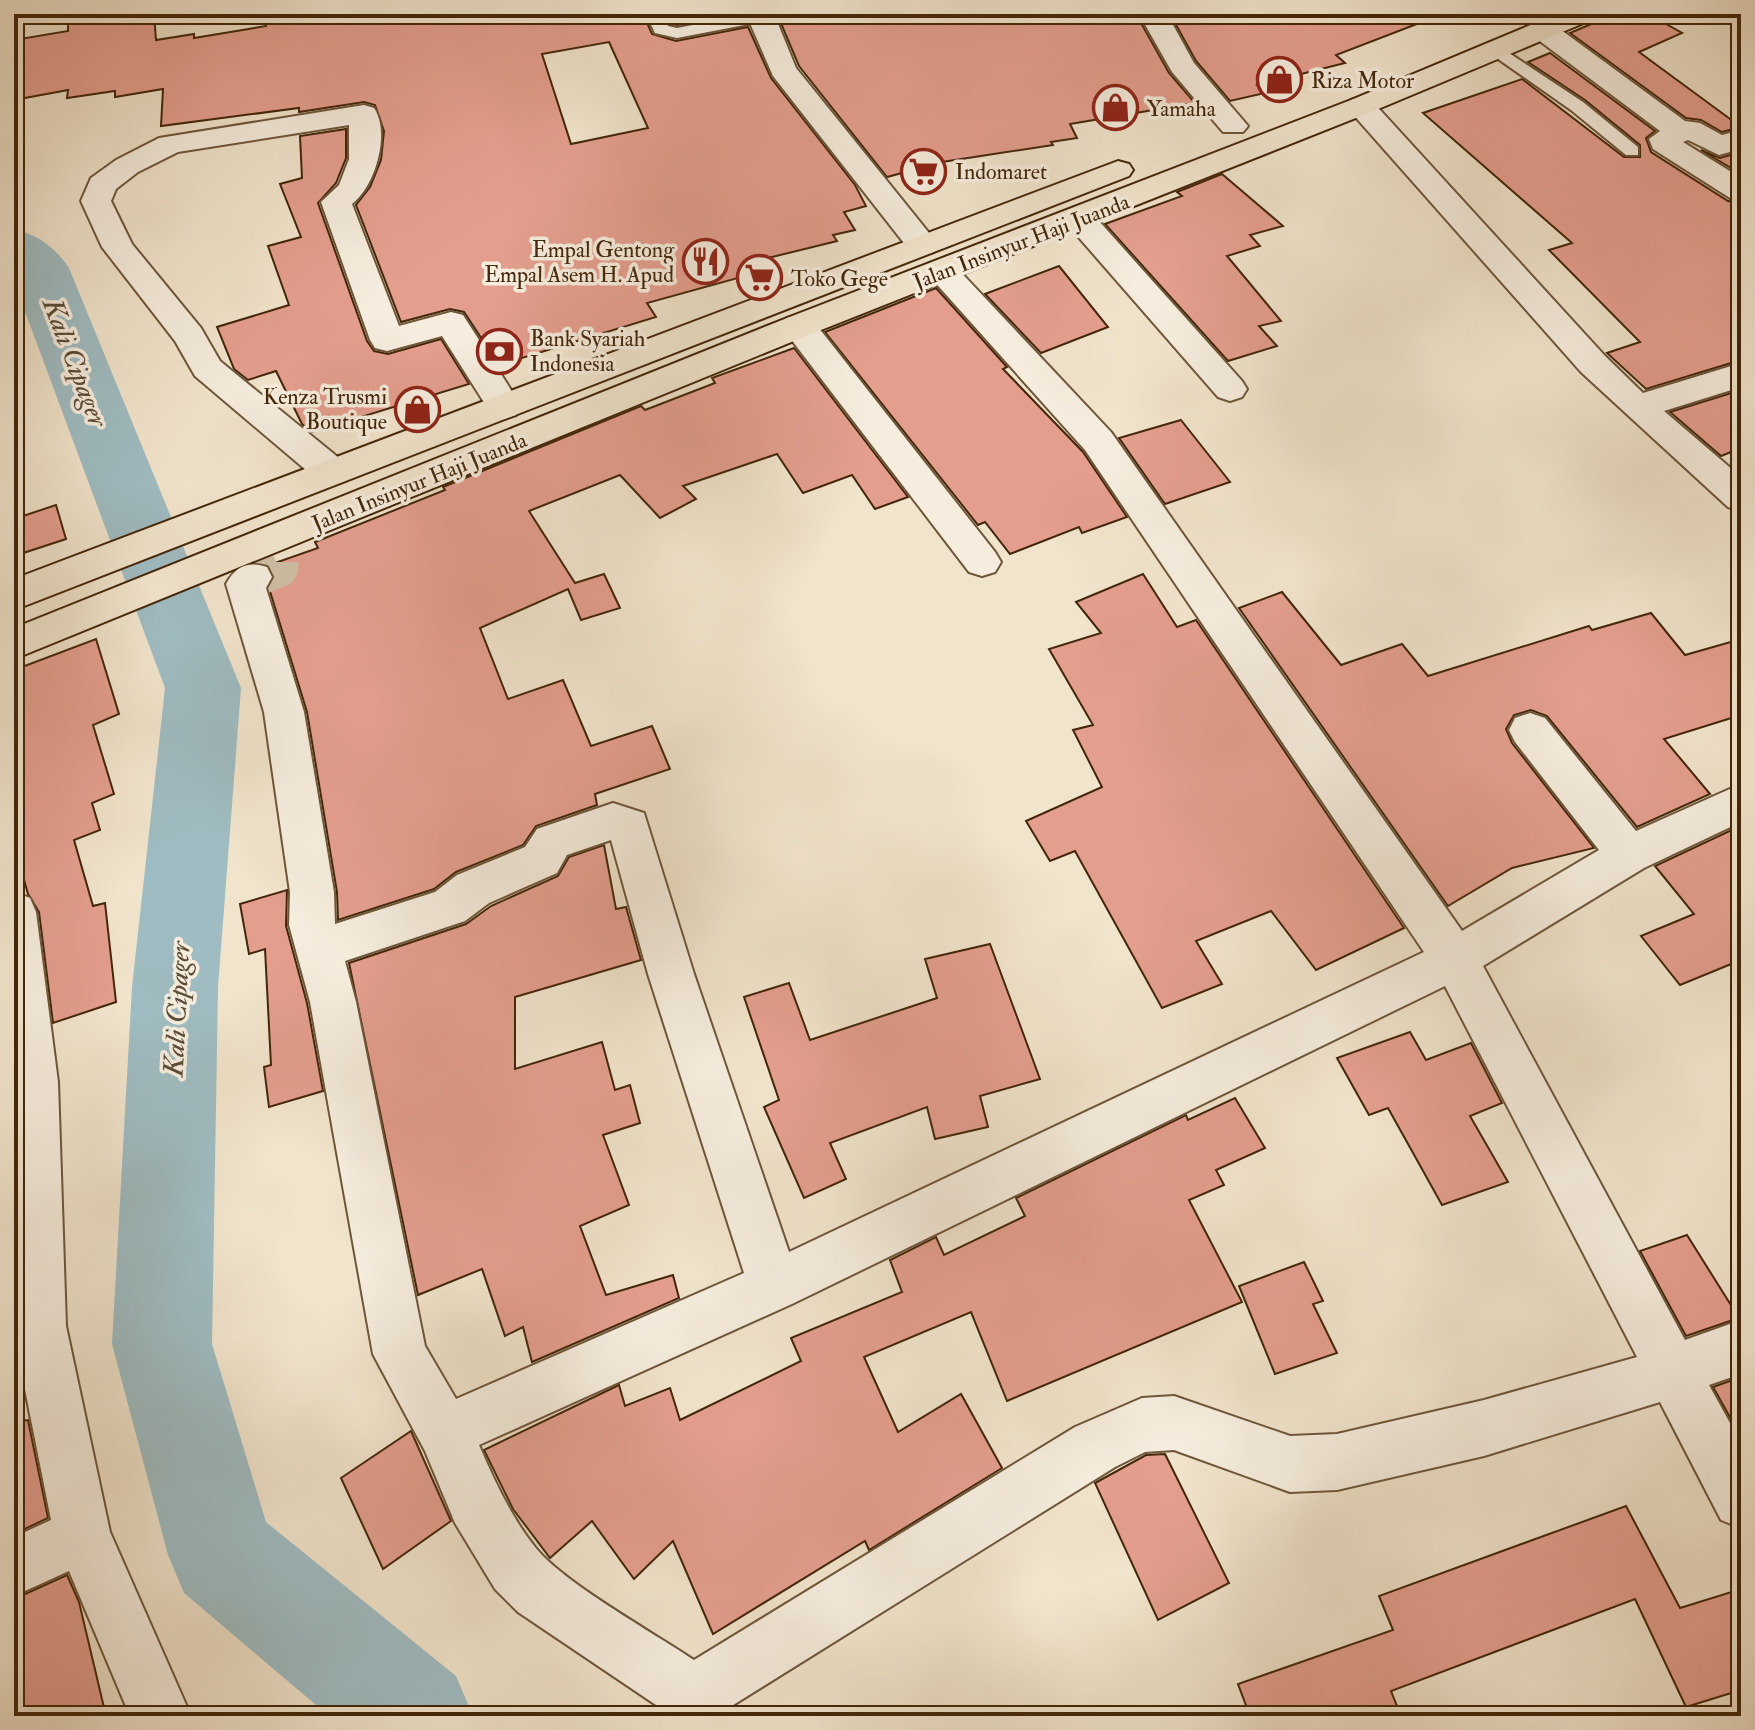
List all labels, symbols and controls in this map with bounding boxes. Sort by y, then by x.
shop icon: Riza Motor [1256,56,1304,104]
place label: Riza Motor [1311,67,1415,95]
shop icon: Yamaha [1092,84,1140,132]
place label: Yamaha [1147,95,1217,123]
supermarket icon: Indomaret [900,147,948,195]
place label: Indomaret [955,158,1047,186]
street label: Jalan Insinyur Haji Juanda [908,187,1134,296]
place label: Empal Gentong Empal Asem H. Apud [484,236,675,290]
restaurant icon: Empal Gentong Empal Asem H. Apud [681,238,729,286]
supermarket icon: Toko Gege [736,254,784,302]
place label: Toko Gege [791,265,888,293]
water label: Kali Cipager [33,291,116,433]
place label: Bank Syariah Indonesia [530,325,646,378]
bank icon: Bank Syariah Indonesia [475,327,523,375]
place label: Kenza Trusmi Boutique [263,383,387,436]
shop icon: Kenza Trusmi Boutique [394,385,442,433]
street label: Jalan Insinyur Haji Juanda [307,426,532,538]
water label: Kali Cipager [156,939,199,1079]

